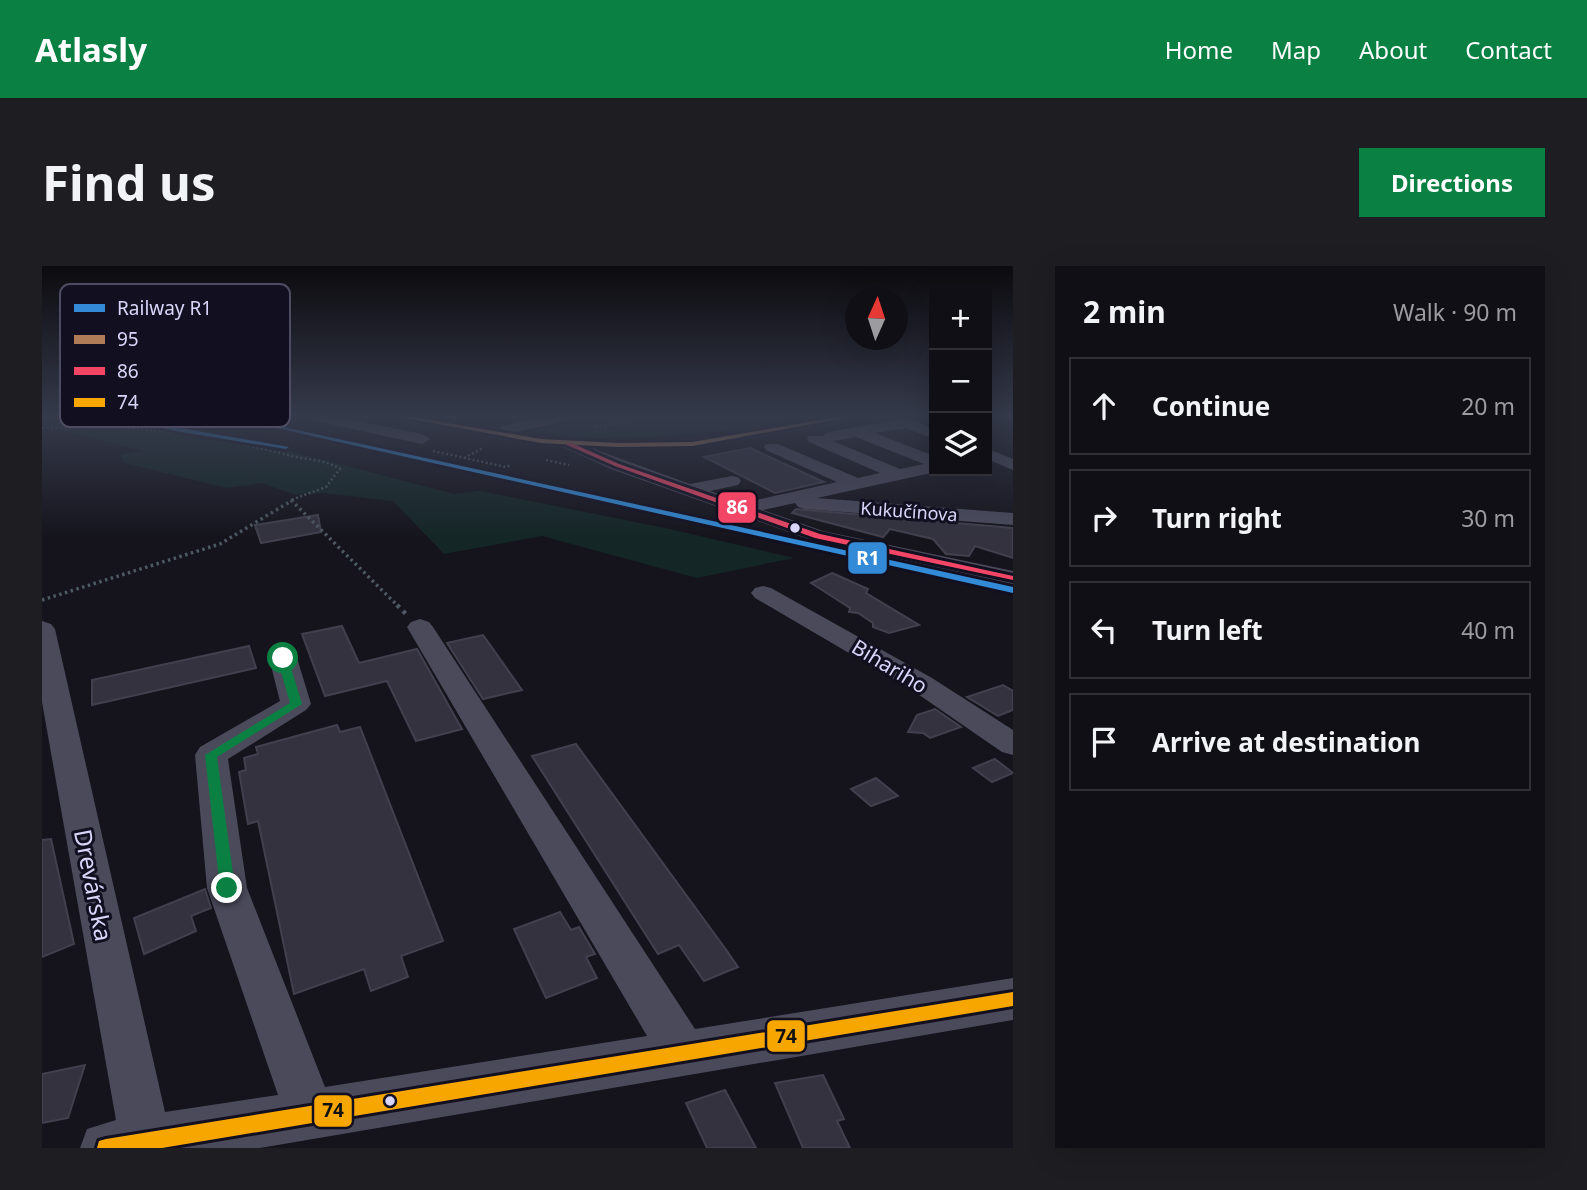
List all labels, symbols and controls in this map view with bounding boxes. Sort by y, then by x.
text: Atlasly [35,27,147,72]
text: Home [1165,33,1233,66]
text: Map [1271,33,1321,66]
text: About [1359,33,1427,66]
text: Contact [1465,33,1552,66]
button: Directions [1359,148,1545,217]
text: Find us [42,149,216,215]
legend [60,284,290,427]
north arrow [845,287,908,350]
map controls [929,287,992,476]
button: + [929,287,992,350]
text: 2 min [1083,291,1166,332]
text: Railway R1 [117,295,212,321]
text: Walk · 90 m [1393,296,1517,328]
text: 95 [117,326,139,352]
button: − [929,350,992,413]
text: 86 [117,358,139,384]
icon: ahead [1085,387,1123,425]
text: Continue [1152,388,1270,424]
text: 74 [117,389,139,415]
text: 20 m [1461,390,1515,422]
button: layers [929,413,992,476]
line badge: 86 [717,491,757,524]
text: 86 [726,494,748,520]
street label: Kukučínova [860,496,958,526]
icon: right [1085,499,1123,537]
text: Turn right [1152,500,1282,536]
text: 30 m [1461,502,1515,534]
unlabelled marker [788,521,802,535]
line badge: R1 [847,541,888,575]
text: R1 [856,545,880,571]
icon: left [1085,611,1123,649]
text: Turn left [1152,612,1263,648]
text: 40 m [1461,614,1515,646]
street label: Bihariho [847,632,933,700]
route start [267,642,298,673]
icon: arrive [1085,723,1123,761]
text: Arrive at destination [1152,724,1421,760]
street label: Drevárska [67,826,121,944]
route end [211,872,242,903]
line badge: 74 [766,1019,806,1053]
text: 74 [775,1023,797,1049]
line badge: 74 [313,1094,353,1128]
unlabelled marker [383,1094,397,1108]
text: 74 [322,1097,344,1123]

